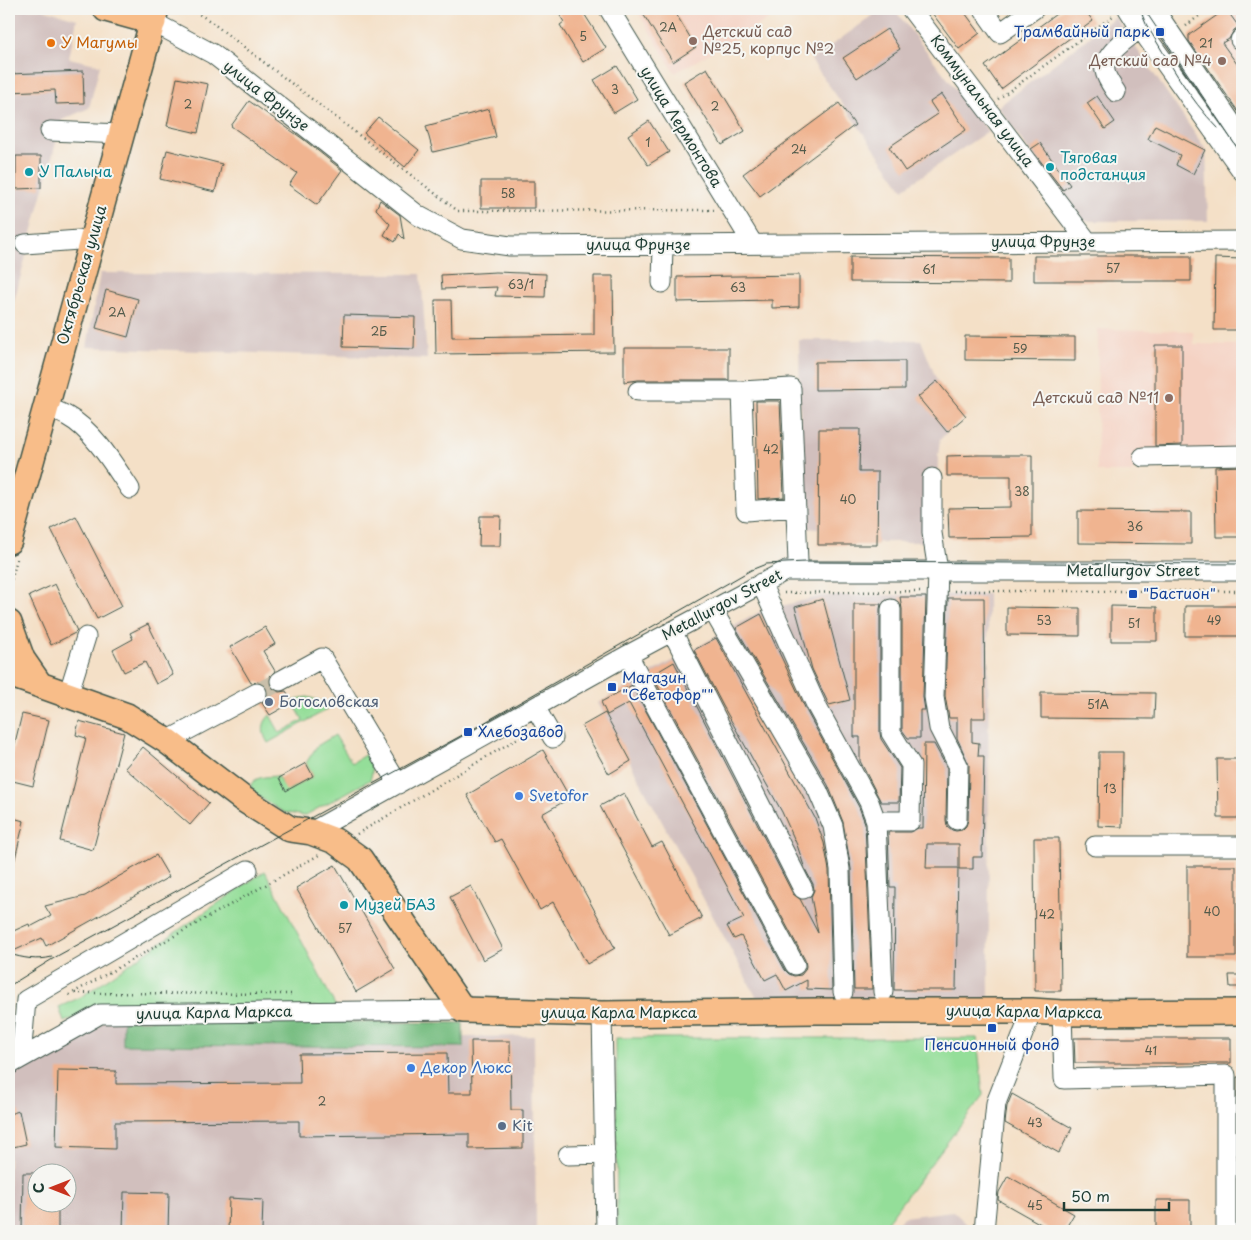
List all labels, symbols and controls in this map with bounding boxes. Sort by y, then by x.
house number: 2А [659,18,677,36]
place label: Детский сад №25, корпус №2 [702,19,834,59]
place label: Трамвайный парк [1014,19,1150,42]
marker: Трамвайный парк [1154,26,1166,38]
house number: 5 [579,27,587,45]
street label: Коммунальная улица [926,29,1041,172]
place label: У Магумы [61,30,138,53]
house number: 21 [1199,34,1213,52]
marker: Детский сад №25, корпус №2 [687,35,699,47]
marker: У Магумы [45,37,57,49]
place label: Детский сад №4 [1088,48,1212,71]
street label: улица Фрунзе [219,54,315,136]
marker: Детский сад №4 [1216,55,1228,67]
street label: улица Лермонтова [636,61,729,192]
house number: 3 [611,80,619,98]
house number: 2 [184,95,192,113]
house number: 2 [711,97,719,115]
house number: 1 [645,133,651,151]
house number: 24 [791,140,807,158]
place label: Тяговая подстанция [1060,145,1146,185]
place label: У Палыча [39,159,113,182]
marker: Тяговая подстанция [1044,161,1056,173]
marker: У Палыча [23,166,35,178]
house number: 58 [500,184,516,202]
street label: Октябрьская улица [50,202,112,347]
street label: улица Фрунзе [991,229,1095,252]
street label: улица Фрунзе [586,232,690,255]
house number: 57 [1106,259,1120,277]
house number: 61 [922,260,936,278]
house number: 63/1 [508,275,534,293]
house number: 63 [730,278,746,296]
house number: 2А [108,303,126,321]
house number: 2Б [371,322,387,340]
house number: 59 [1013,339,1027,357]
place label: Детский сад №11 [1033,385,1159,408]
marker: Детский сад №11 [1163,392,1175,404]
house number: 42 [763,440,779,458]
house number: 38 [1014,482,1030,500]
house number: 40 [840,490,857,508]
house number: 36 [1127,517,1143,535]
street label: Metallurgov Street [1066,558,1200,581]
street label: Metallurgov Street [657,562,786,645]
place label: "Бастион" [1143,581,1216,604]
marker: "Бастион" [1127,588,1139,600]
house number: 53 [1036,611,1052,629]
house number: 49 [1207,611,1221,629]
house number: 51 [1128,614,1140,632]
place label: Магазин "Светофор"" [622,665,713,705]
marker: Магазин "Светофор"" [606,681,618,693]
place label: Богословская [279,689,379,712]
house number: 51А [1087,695,1109,713]
marker: Богословская [263,696,275,708]
place label: Хлебозавод [478,719,564,742]
marker: Хлебозавод [462,726,474,738]
house number: 13 [1103,779,1117,797]
place label: Svetofor [529,783,589,806]
marker: Svetofor [513,790,525,802]
place label: Музей БАЗ [354,892,436,915]
marker: Музей БАЗ [338,899,350,911]
house number: 40 [1204,902,1221,920]
house number: 42 [1039,905,1055,923]
house number: 57 [338,919,352,937]
street label: улица Карла Маркса [946,998,1103,1023]
street label: улица Карла Маркса [136,999,293,1024]
street label: улица Карла Маркса [541,1000,698,1023]
marker: Пенсионный фонд [986,1022,998,1034]
place label: Пенсионный фонд [925,1032,1060,1055]
house number: 41 [1145,1041,1157,1059]
place label: Декор Люкс [420,1055,512,1078]
marker: Декор Люкс [405,1062,417,1074]
house number: 2 [318,1092,326,1110]
place label: Kit [512,1113,533,1136]
house number: 43 [1027,1113,1043,1131]
marker: Kit [496,1120,508,1132]
north arrow [28,1162,78,1212]
scale bar [1064,1180,1168,1212]
text: С [28,1183,49,1193]
text: 50 m [1071,1184,1110,1207]
house number: 45 [1027,1196,1043,1214]

